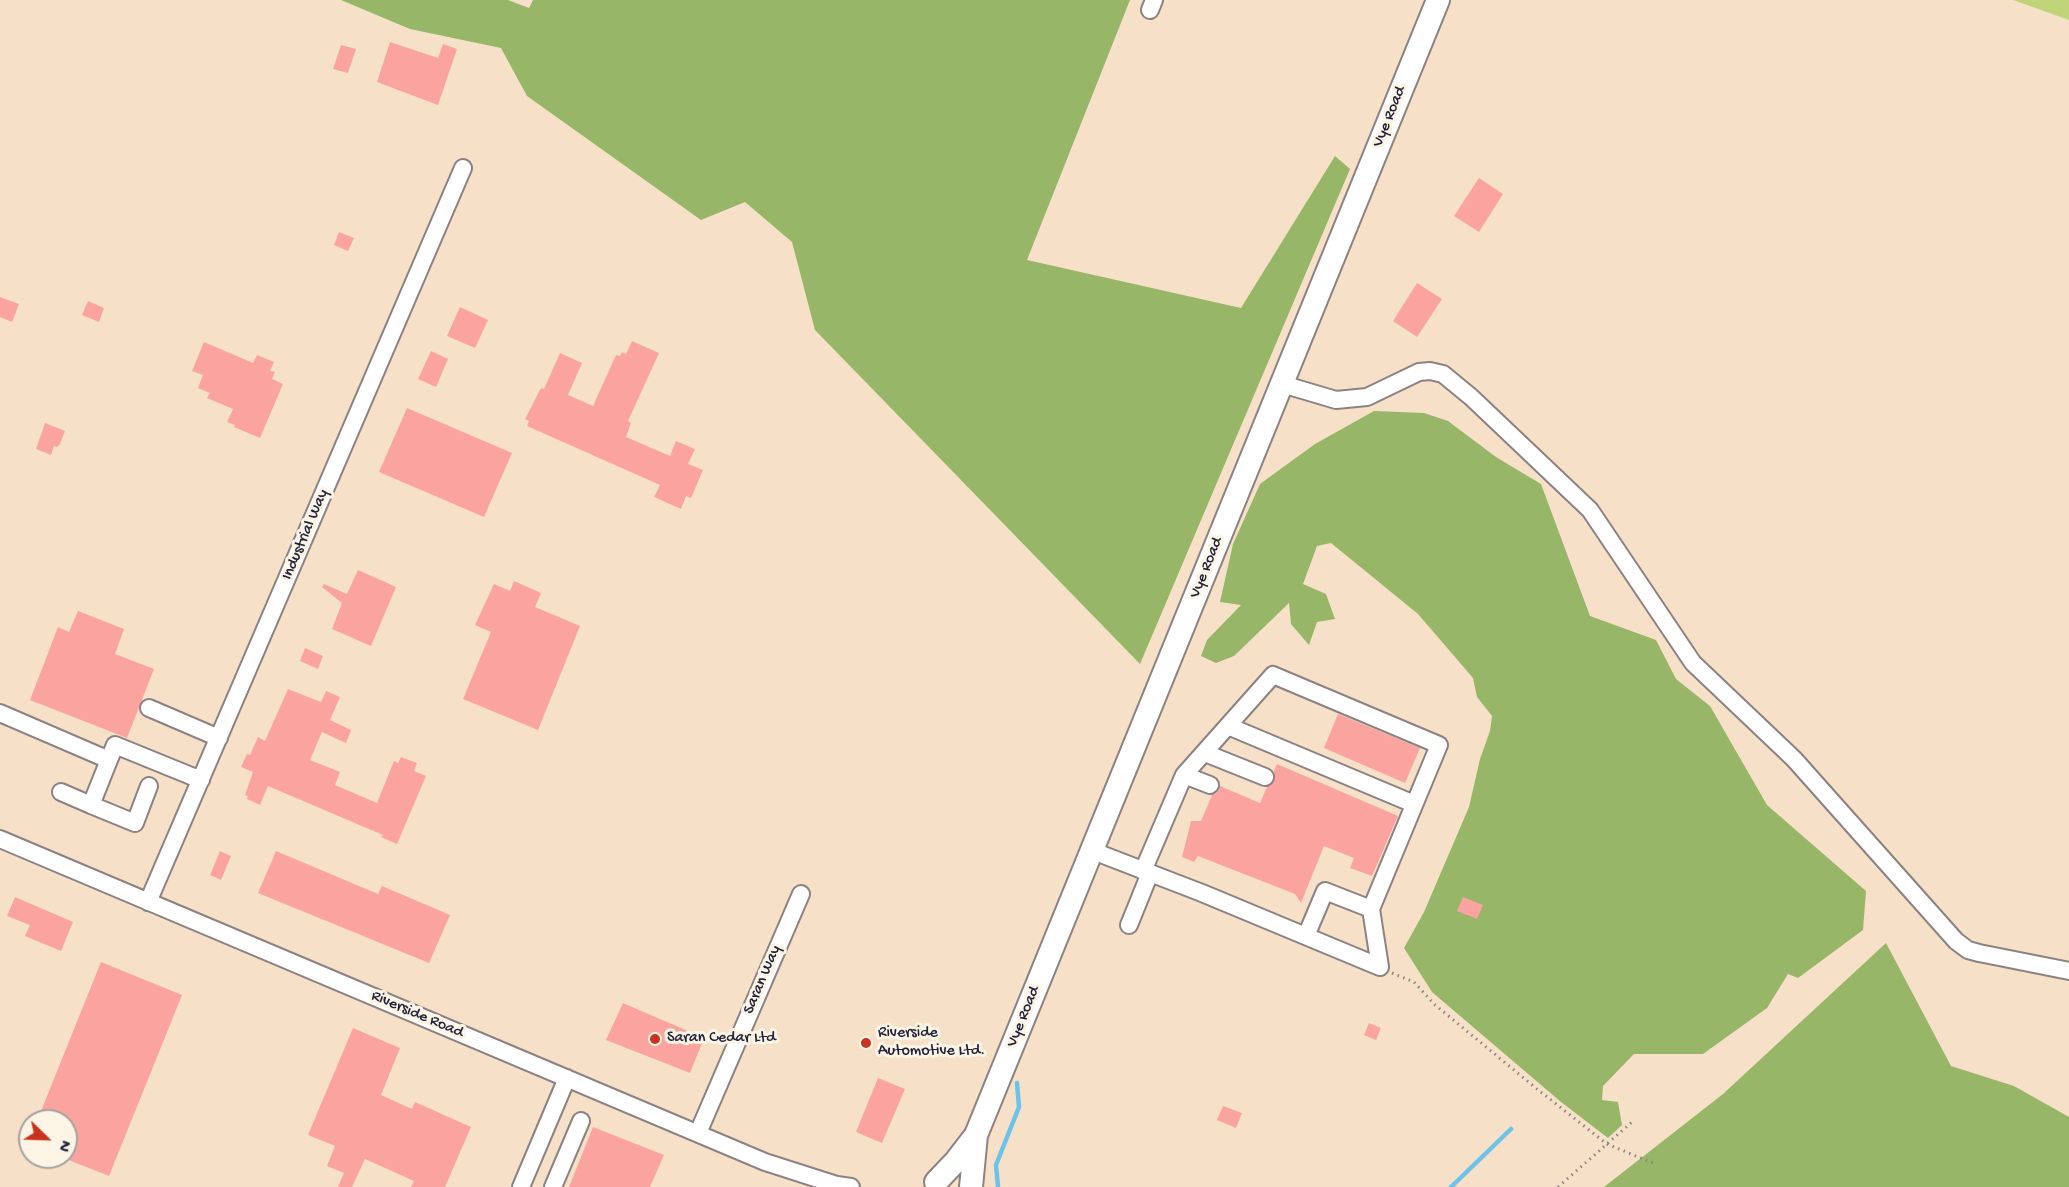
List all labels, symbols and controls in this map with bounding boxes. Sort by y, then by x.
street label: Vye Road [1369,84,1411,150]
street label: Industrial Way [278,487,334,583]
street label: Vye Road [1186,535,1228,601]
street label: Saran Way [740,943,786,1017]
street label: Vye Road [1003,984,1045,1050]
street label: Riverside Road [368,987,466,1043]
place label: Riverside Automotive Ltd. [878,1024,985,1062]
place label: Saran Cedar Ltd [667,1029,776,1049]
marker: Saran Cedar Ltd [648,1032,662,1046]
marker: Riverside Automotive Ltd. [859,1036,873,1050]
north arrow [18,1109,78,1169]
text: N [52,1137,74,1154]

